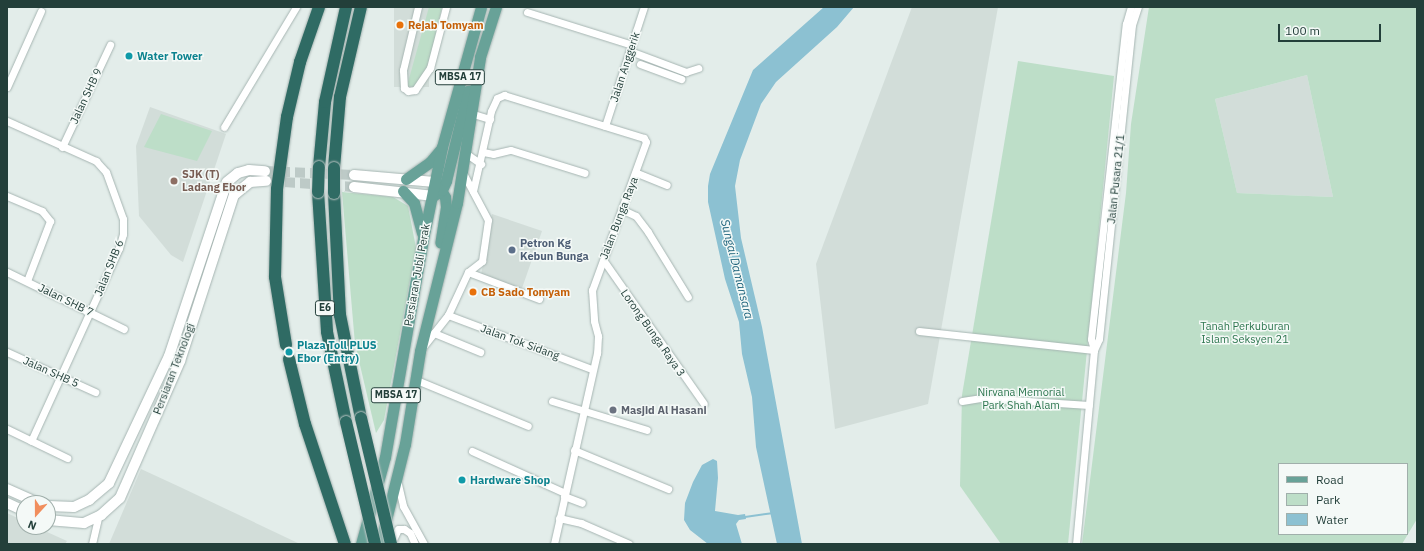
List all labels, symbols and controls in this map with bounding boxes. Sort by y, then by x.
scale bar [1280,16,1383,42]
place label: Rejab Tomyam [408,18,484,32]
marker: Rejab Tomyam [395,20,405,30]
text: 100 m [1285,23,1320,38]
street label: Jalan Anggerik [607,30,643,104]
place label: Water Tower [137,49,203,63]
marker: Water Tower [124,51,134,61]
street label: Jalan SHB 9 [67,66,105,126]
road number: MBSA 17 [434,69,486,85]
street label: Jalan Pusara 21/1 [1105,134,1127,224]
place label: SJK (T) Ladang Ebor [182,168,246,194]
street label: Jalan Bunga Raya [597,175,641,261]
marker: SJK (T) Ladang Ebor [169,176,179,186]
water label: Sungai Damansara [718,218,756,320]
street label: Persiaran Jubli Perak [401,223,433,327]
place label: Petron Kg Kebun Bunga [520,237,589,263]
street label: Jalan SHB 6 [92,238,126,298]
marker: Petron Kg Kebun Bunga [507,245,517,255]
street label: Jalan SHB 7 [36,281,96,319]
place label: CB Sado Tomyam [481,285,570,299]
marker: CB Sado Tomyam [468,287,478,297]
street label: Lorong Bunga Raya 3 [618,287,688,379]
road number: E6 [314,300,336,316]
park label: Tanah Perkuburan Islam Seksyen 21 [1200,320,1290,346]
street label: Persiaran Teknologi [151,321,197,417]
street label: Jalan Tok Sidang [479,322,561,362]
place label: Plaza Toll PLUS Ebor (Entry) [297,339,377,365]
marker: Plaza Toll PLUS Ebor (Entry) [284,347,294,357]
street label: Jalan SHB 5 [21,354,81,390]
park label: Nirvana Memorial Park Shah Alam [978,386,1064,412]
road number: MBSA 17 [370,387,422,403]
place label: Masjid Al Hasani [621,403,707,417]
marker: Masjid Al Hasani [608,405,618,415]
legend [1278,463,1408,535]
text: Road [1316,472,1344,487]
place label: Hardware Shop [470,473,550,487]
marker: Hardware Shop [457,475,467,485]
text: Park [1316,492,1340,507]
north arrow [16,495,56,535]
text: Water [1316,512,1348,527]
text: N [26,517,38,533]

